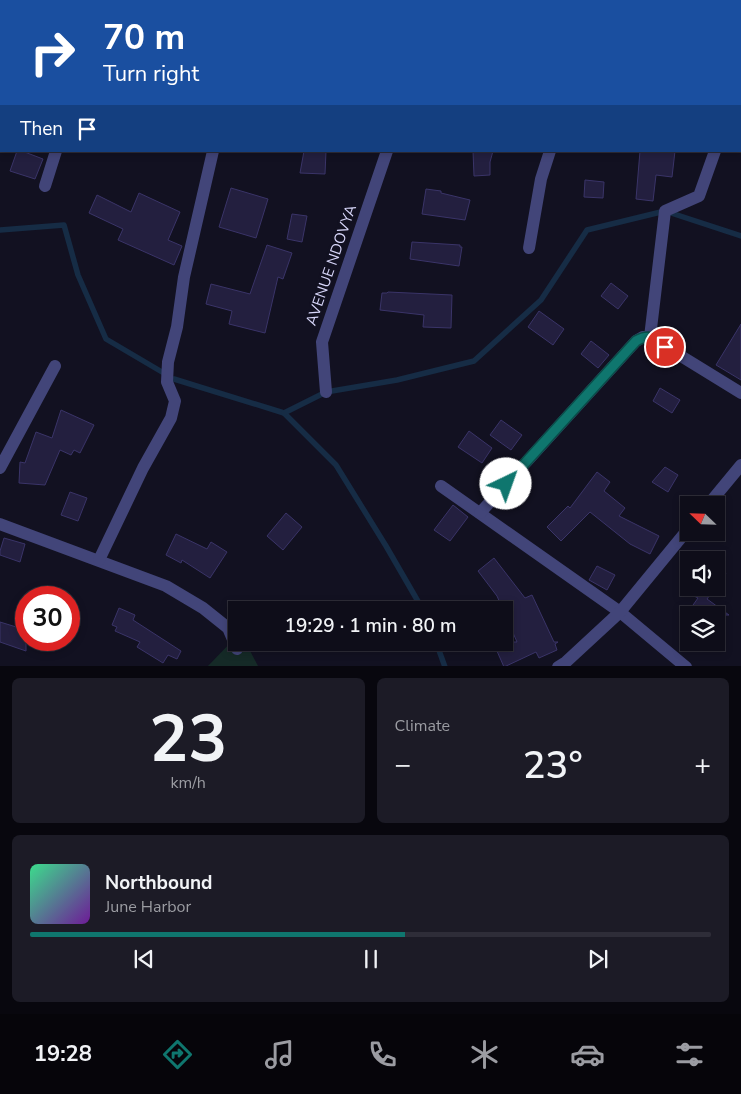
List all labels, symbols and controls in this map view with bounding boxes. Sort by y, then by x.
text: 70 m [103,14,185,61]
icon: right [20,20,85,85]
text: Turn right [103,59,199,89]
icon: arrive [73,115,101,143]
text: Then [20,116,63,142]
street label: AVENUE NDOVYA [301,202,361,328]
pin [644,326,686,368]
icon: arrive [651,333,679,361]
position arrow [479,457,531,509]
north arrow [680,496,725,541]
map controls [680,496,725,651]
button: sound [680,551,725,596]
speed limit sign: 30 [15,586,80,651]
button: layers [680,606,725,651]
text: 19:29 · 1 min · 80 m [285,613,456,639]
text: 23 [149,695,227,784]
text: Climate [395,715,450,737]
text: 23° [523,740,583,791]
text: − [395,746,411,784]
text: + [694,746,711,784]
text: km/h [171,772,206,794]
text: Northbound [105,870,212,896]
text: June Harbor [105,896,191,918]
icon: previous [130,945,158,973]
icon: pause [357,945,385,973]
icon: next [584,945,612,973]
icon: directions [160,1037,195,1072]
icon: music [262,1037,297,1072]
icon: phone [365,1037,400,1072]
icon: climate [467,1037,502,1072]
icon: car [570,1037,605,1072]
icon: filters [672,1037,707,1072]
text: 19:28 [34,1039,92,1069]

